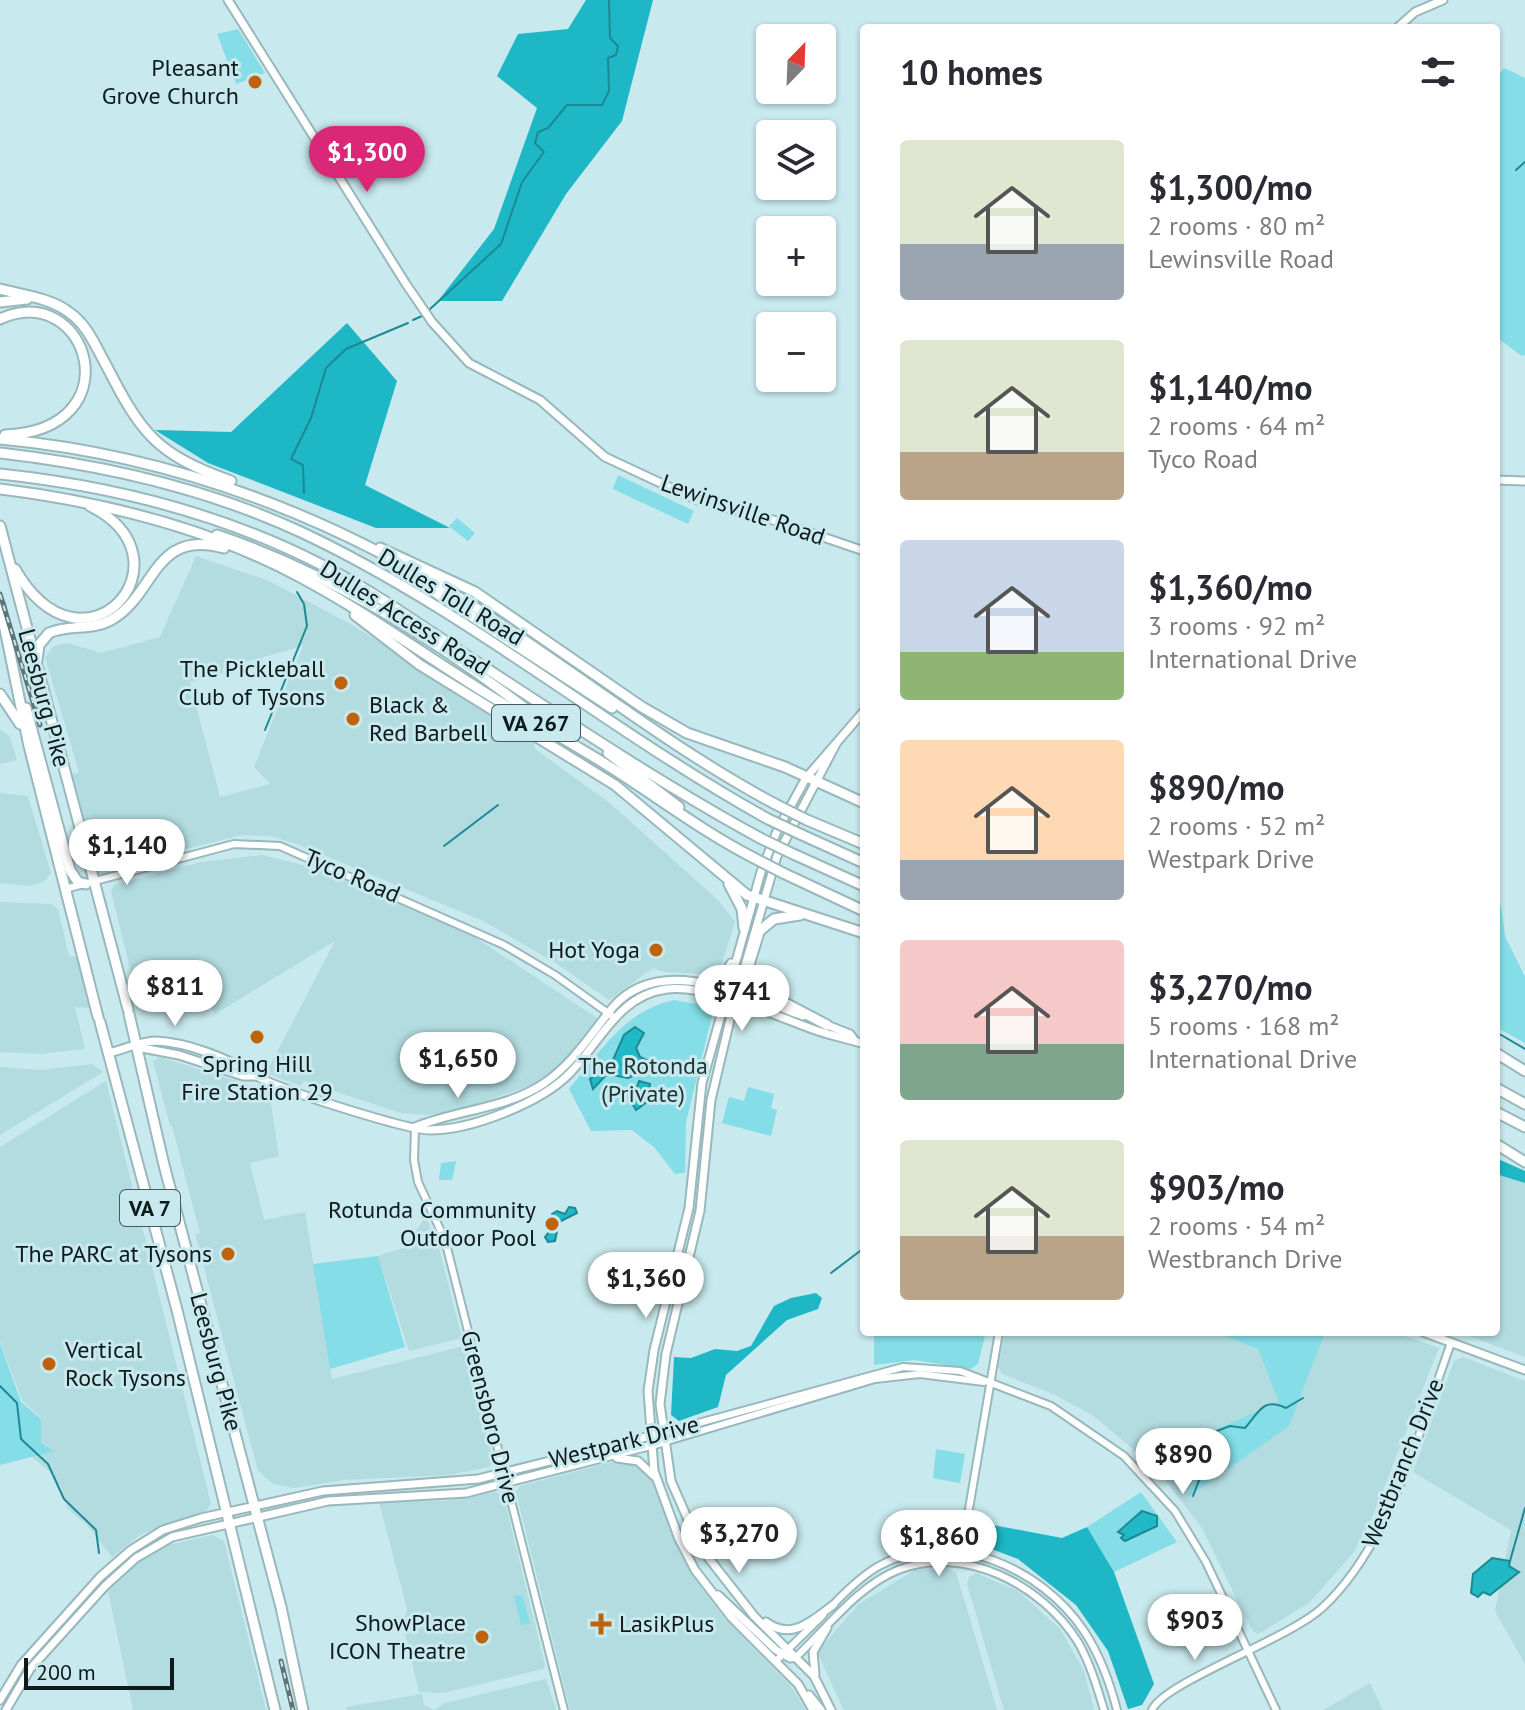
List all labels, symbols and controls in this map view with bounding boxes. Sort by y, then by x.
north arrow [756,24,836,104]
map controls [756,24,836,392]
text: 10 homes [900,50,1043,94]
icon: filters [1416,50,1460,94]
place label: Pleasant Grove Church [102,52,239,111]
marker: Pleasant Grove Church [246,73,264,91]
button: layers [756,120,836,200]
pin: $1,300 [302,126,432,194]
text: $1,300 [327,135,407,168]
text: $1,300/mo [1148,165,1312,209]
icon: home [964,172,1060,268]
text: 2 rooms · 80 m² [1148,209,1325,242]
button: + [756,216,836,296]
text: Lewinsville Road [1148,242,1334,275]
button: − [756,312,836,392]
text: $1,140/mo [1148,365,1312,409]
icon: home [964,372,1060,468]
text: 2 rooms · 64 m² [1148,409,1325,442]
text: Tyco Road [1148,442,1258,475]
street label: Lewinsville Road [657,467,829,552]
street label: Dulles Toll Road [373,541,530,652]
street label: Dulles Access Road [315,553,496,682]
text: $1,360/mo [1148,565,1312,609]
icon: home [964,572,1060,668]
text: 3 rooms · 92 m² [1148,609,1325,642]
street label: Leesburg Pike [11,625,78,770]
text: International Drive [1148,642,1357,675]
place label: The Pickleball Club of Tysons [178,653,325,712]
marker: The Pickleball Club of Tysons [332,674,350,692]
place label: Black & Red Barbell [369,689,487,748]
road number: VA 267 [492,705,580,741]
marker: Black & Red Barbell [344,710,362,728]
text: $890/mo [1148,765,1285,809]
icon: home [964,772,1060,868]
text: 2 rooms · 52 m² [1148,809,1325,842]
pin: $1,140 [62,819,192,887]
text: $1,140 [87,828,167,861]
street label: Tyco Road [299,841,405,910]
text: Westpark Drive [1148,842,1314,875]
place label: Hot Yoga [548,934,640,965]
marker: Hot Yoga [647,941,665,959]
pin: $811 [128,960,222,1028]
pin: $741 [695,965,789,1033]
text: $3,270/mo [1148,965,1312,1009]
text: $811 [146,969,204,1002]
icon: home [964,972,1060,1068]
text: $741 [713,974,771,1007]
text: 5 rooms · 168 m² [1148,1009,1340,1042]
marker: Spring Hill Fire Station 29 [248,1028,266,1046]
pin: $1,650 [393,1032,523,1100]
text: $1,650 [418,1041,498,1074]
text: International Drive [1148,1042,1357,1075]
place label: Spring Hill Fire Station 29 [181,1048,333,1107]
park label: The Rotonda (Private) [578,1050,708,1109]
text: $903/mo [1148,1165,1285,1209]
icon: home [964,1172,1060,1268]
road number: VA 7 [120,1190,180,1226]
place label: Rotunda Community Outdoor Pool [328,1194,536,1253]
text: 2 rooms · 54 m² [1148,1209,1325,1242]
marker: Rotunda Community Outdoor Pool [543,1215,561,1233]
place label: The PARC at Tysons [15,1238,212,1269]
text: Westbranch Drive [1148,1242,1343,1275]
marker: The PARC at Tysons [219,1245,237,1263]
pin: $1,360 [581,1252,711,1320]
text: $1,360 [606,1261,686,1294]
street label: Leesburg Pike [183,1289,250,1434]
street label: Greensboro Drive [454,1327,527,1507]
place label: Vertical Rock Tysons [64,1334,186,1393]
marker: Vertical Rock Tysons [40,1355,58,1373]
street label: Westbranch Drive [1355,1374,1451,1552]
street label: Westpark Drive [546,1408,702,1475]
pin: $890 [1136,1428,1230,1496]
text: $890 [1154,1437,1212,1470]
pin: $3,270 [674,1507,804,1575]
pin: $1,860 [874,1510,1004,1578]
text: $3,270 [699,1516,779,1549]
text: $1,860 [899,1519,979,1552]
pin: $903 [1148,1594,1242,1662]
text: $903 [1166,1603,1224,1636]
place label: ShowPlace ICON Theatre [329,1607,466,1666]
place label: LasikPlus [619,1608,714,1639]
marker: LasikPlus [590,1613,612,1635]
marker: ShowPlace ICON Theatre [473,1628,491,1646]
scale bar [24,1654,174,1690]
text: 200 m [36,1658,96,1686]

